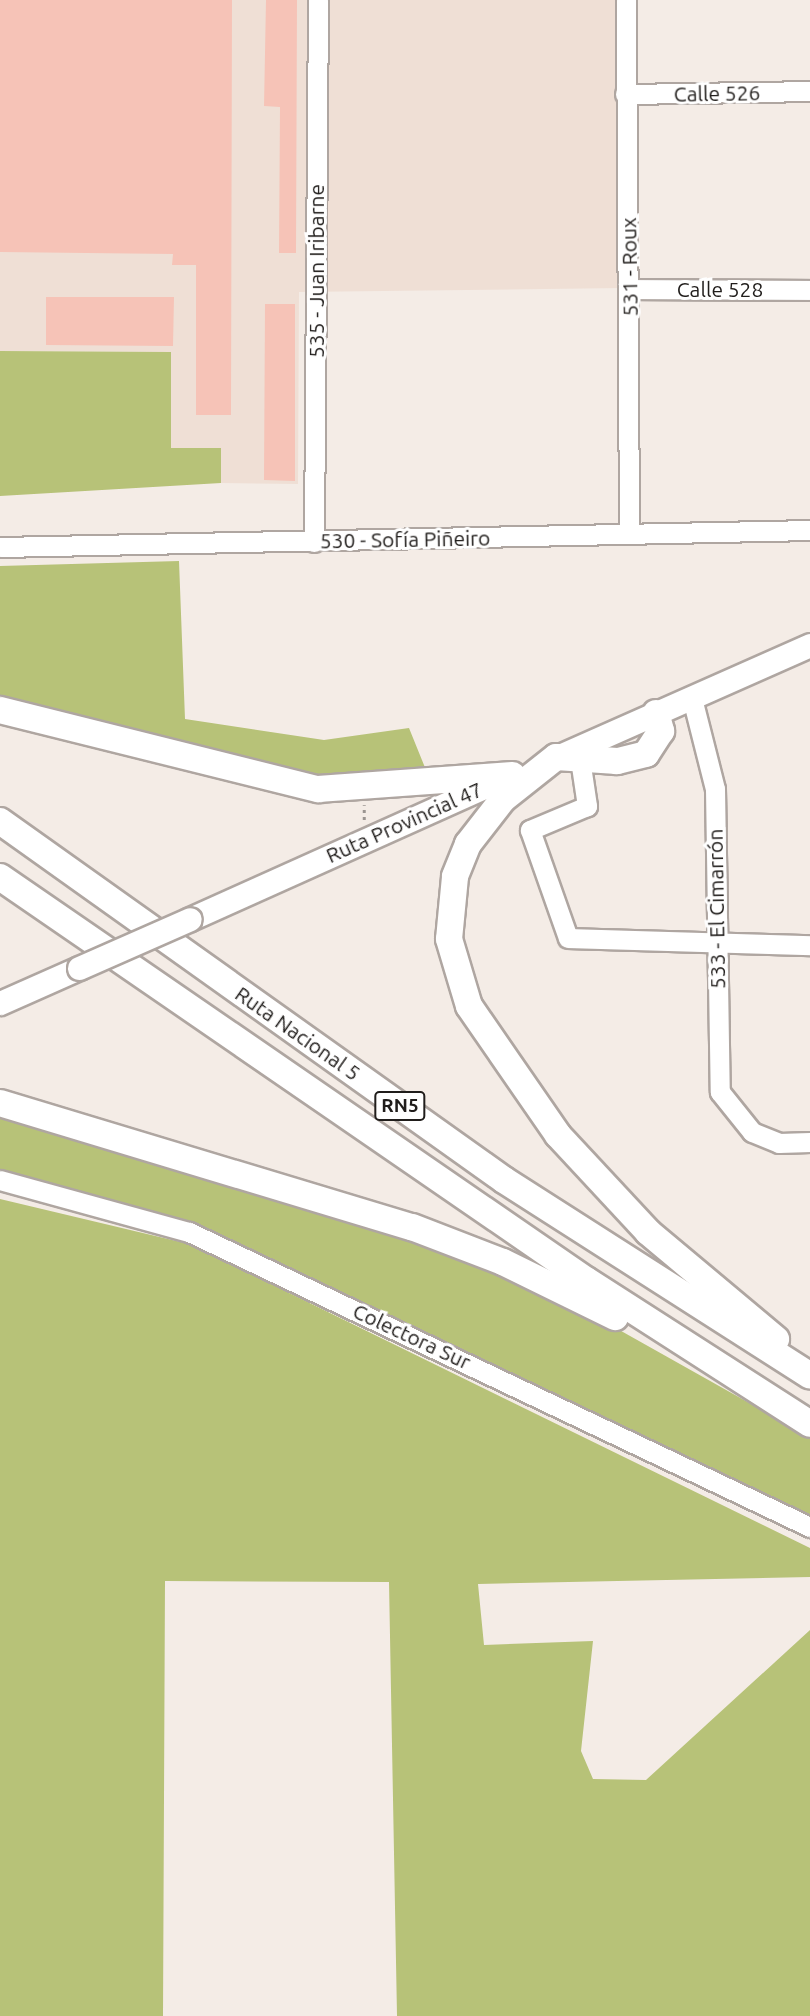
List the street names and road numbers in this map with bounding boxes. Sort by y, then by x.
street label: Calle 526 [673,80,761,106]
street label: 535 - Juan Iribarne [303,184,329,358]
street label: 531 - Roux [616,217,642,317]
street label: Calle 528 [677,276,763,302]
street label: 530 - Sofía Piñeiro [320,525,490,553]
street label: Ruta Provincial 47 [322,776,486,868]
street label: 533 - El Cimarrón [702,829,730,989]
street label: Ruta Nacional 5 [231,981,365,1085]
road number: RN5 [374,1090,426,1122]
street label: Colectora Sur [349,1298,475,1374]

